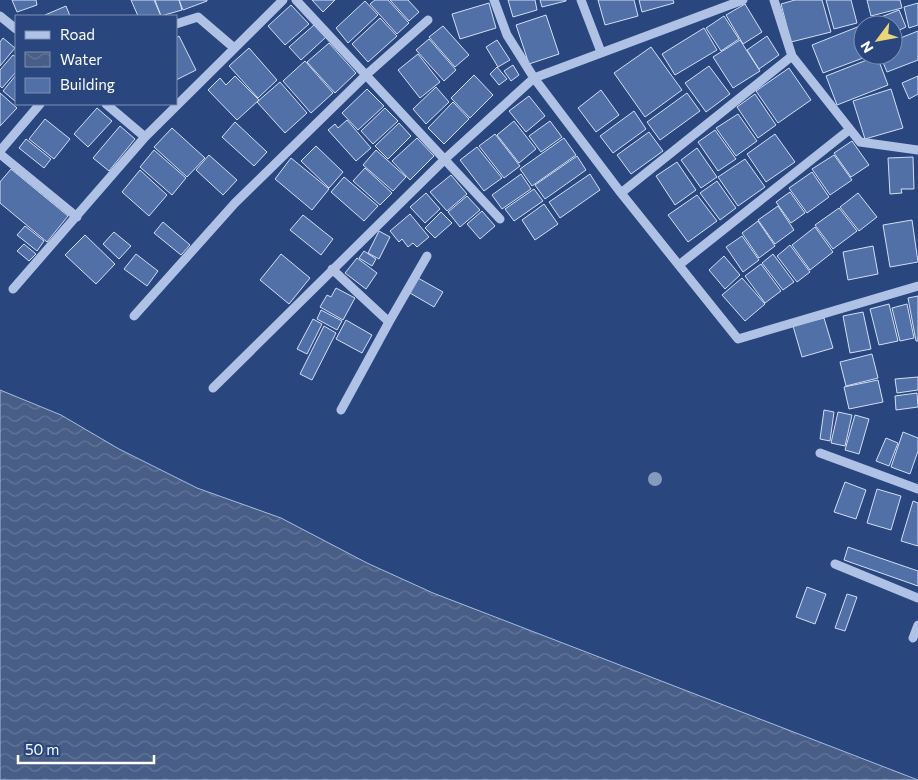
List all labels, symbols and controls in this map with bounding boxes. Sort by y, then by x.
legend [15,15,178,105]
north arrow [853,15,903,65]
text: Road [60,25,95,43]
text: N [857,38,877,56]
text: Water [60,50,102,68]
text: Building [60,75,115,93]
scale bar [18,732,154,764]
text: 50 m [25,740,59,758]

